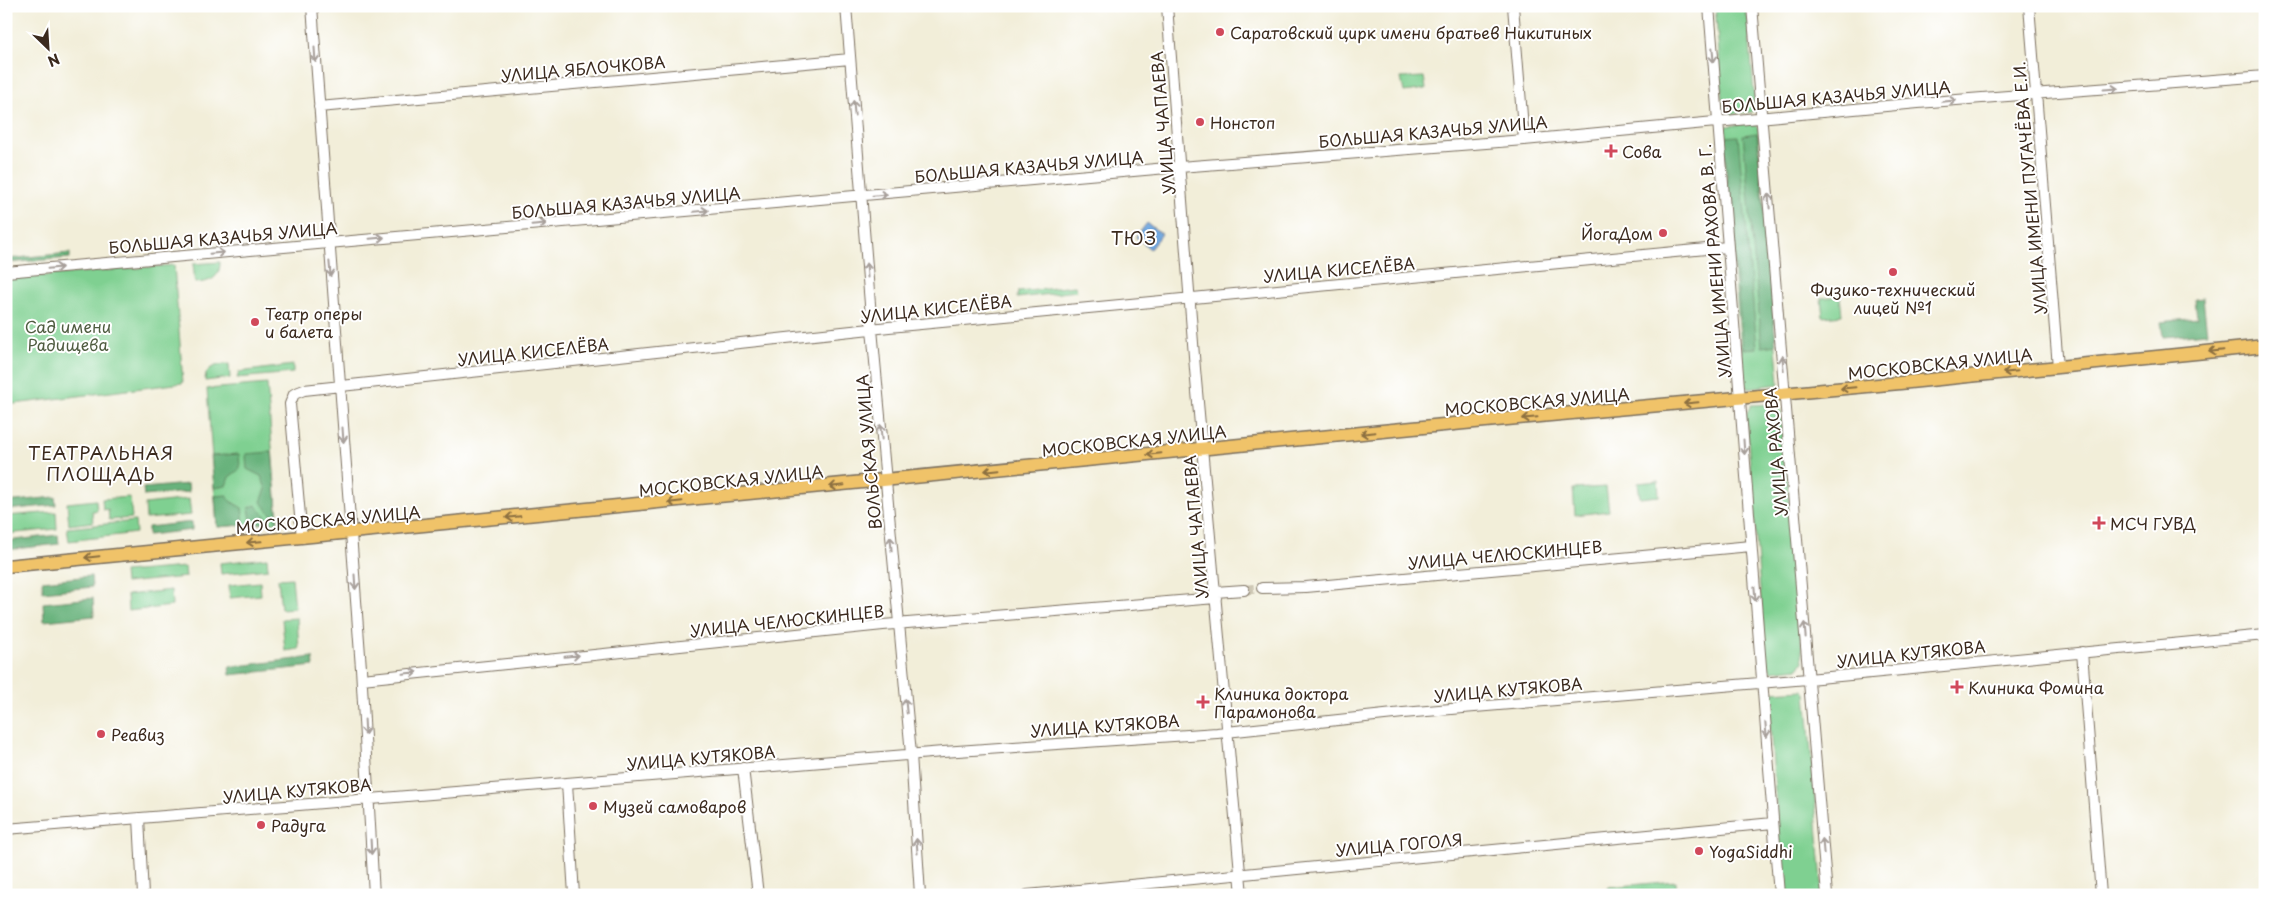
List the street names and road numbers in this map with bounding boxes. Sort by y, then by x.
street label: УЛИЦА ЯБЛОЧКОВА [500,49,667,87]
street label: УЛИЦА ЧАПАЕВА [1144,50,1180,196]
street label: УЛИЦА ИМЕНИ ПУГАЧЁВА Е.И. [2006,61,2052,315]
street label: БОЛЬШАЯ КАЗАЧЬЯ УЛИЦА [1721,74,1951,118]
street label: БОЛЬШАЯ КАЗАЧЬЯ УЛИЦА [1318,109,1548,153]
street label: УЛИЦА ИМЕНИ РАХОВА В. Г. [1692,143,1736,379]
street label: БОЛЬШАЯ КАЗАЧЬЯ УЛИЦА [914,144,1144,188]
street label: БОЛЬШАЯ КАЗАЧЬЯ УЛИЦА [511,180,741,224]
street label: БОЛЬШАЯ КАЗАЧЬЯ УЛИЦА [108,215,338,259]
street label: УЛИЦА КИСЕЛЁВА [1262,250,1416,288]
street label: УЛИЦА КИСЕЛЁВА [859,288,1013,328]
street label: УЛИЦА КИСЕЛЁВА [456,331,610,371]
street label: МОСКОВСКАЯ УЛИЦА [1847,341,2033,385]
street label: ВОЛЬСКАЯ УЛИЦА [849,373,887,531]
street label: МОСКОВСКАЯ УЛИЦА [1444,381,1630,421]
street label: УЛИЦА РАХОВА [1757,386,1793,518]
street label: МОСКОВСКАЯ УЛИЦА [1041,418,1227,462]
street label: УЛИЦА ЧАПАЕВА [1177,454,1213,600]
street label: МОСКОВСКАЯ УЛИЦА [638,458,824,502]
street label: МОСКОВСКАЯ УЛИЦА [235,499,421,539]
street label: УЛИЦА ЧЕЛЮСКИНЦЕВ [1407,534,1603,574]
street label: УЛИЦА ЧЕЛЮСКИНЦЕВ [689,598,885,642]
street label: УЛИЦА КУТЯКОВА [1836,633,1987,673]
street label: УЛИЦА КУТЯКОВА [1433,671,1584,707]
street label: УЛИЦА КУТЯКОВА [1030,708,1181,742]
street label: УЛИЦА КУТЯКОВА [626,739,777,775]
street label: УЛИЦА КУТЯКОВА [222,772,373,808]
street label: УЛИЦА ГОГОЛЯ [1334,826,1464,862]

